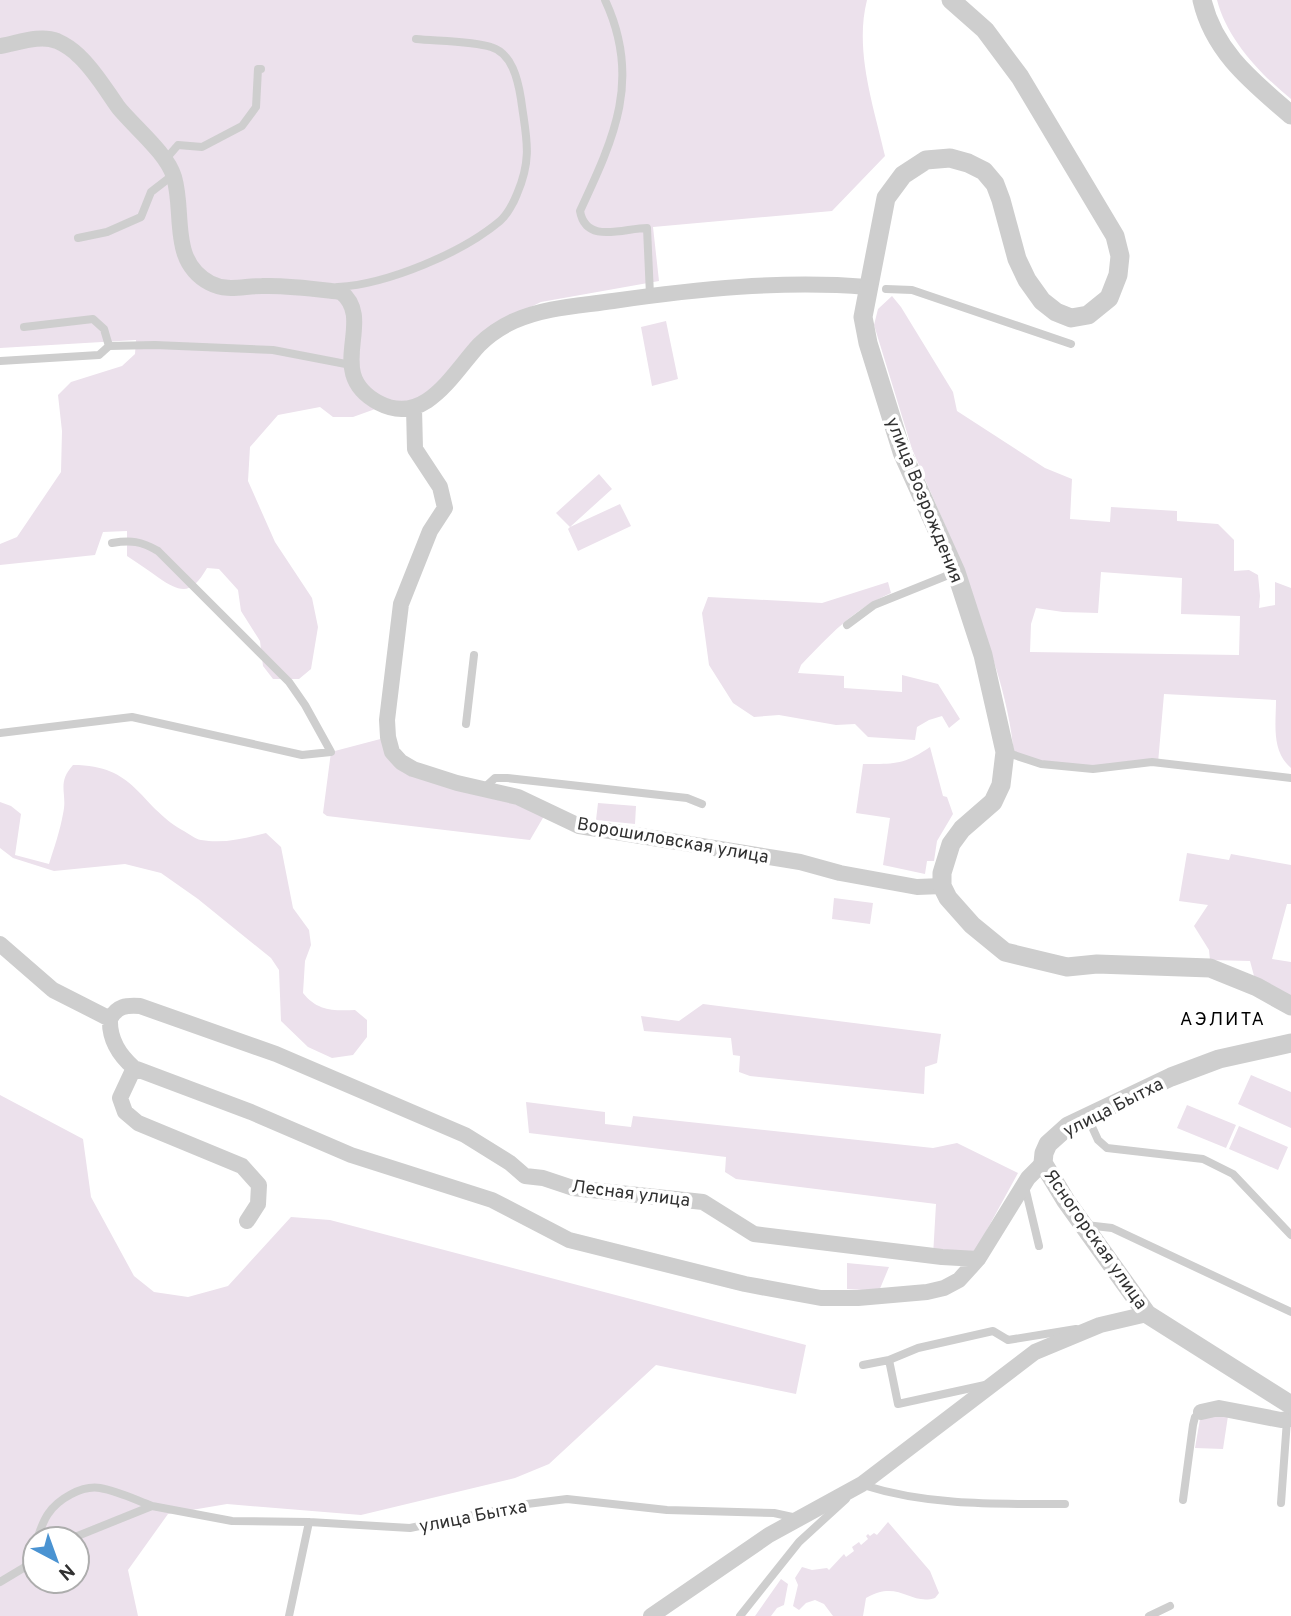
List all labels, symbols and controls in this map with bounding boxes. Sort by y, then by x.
street label: улица Возрождения [880,414,967,587]
street label: Ворошиловская улица [575,813,770,870]
district label: АЭЛИТА [1180,1008,1266,1032]
street label: улица Бытха [1060,1073,1168,1143]
street label: Ясногорская улица [1038,1165,1152,1314]
street label: Лесная улица [570,1176,691,1213]
street label: улица Бытха [418,1496,529,1539]
north arrow [21,1525,91,1595]
text: N [53,1558,79,1585]

